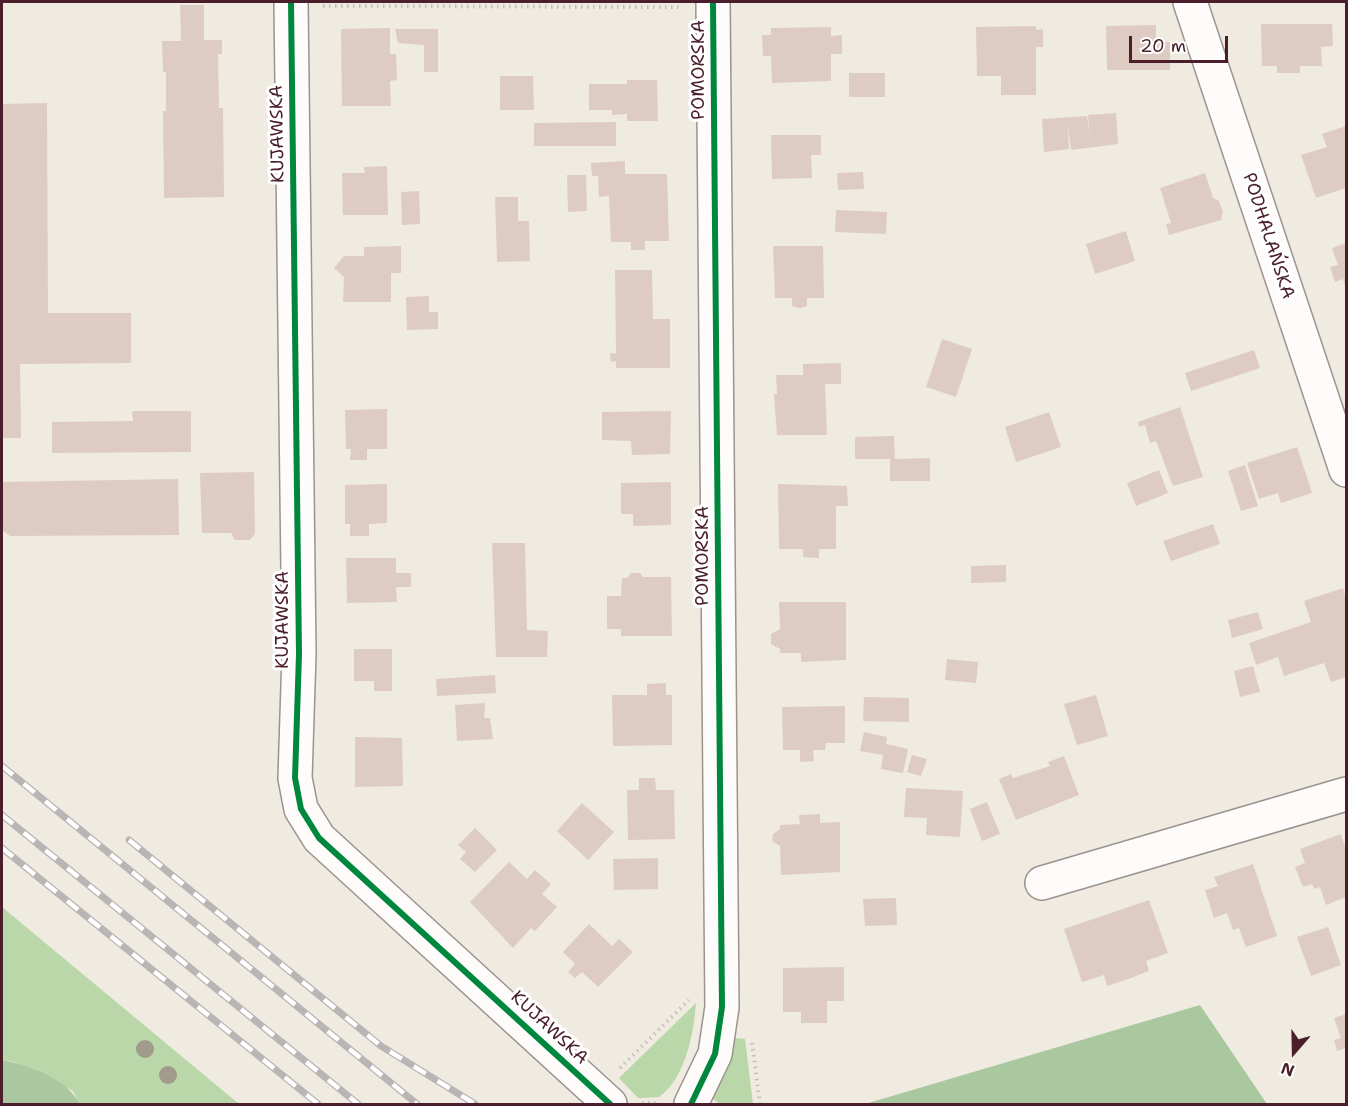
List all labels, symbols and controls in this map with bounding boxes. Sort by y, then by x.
street label: POMORSKA [688,20,710,120]
scale bar [1132,24,1231,62]
text: 20 m [1140,34,1186,58]
street label: KUJAWSKA [266,85,290,183]
street label: PODHALAŃSKA [1237,170,1299,302]
street label: POMORSKA [692,506,714,606]
street label: KUJAWSKA [272,571,294,669]
street label: KUJAWSKA [506,987,592,1069]
north arrow [1264,1022,1324,1082]
text: N [1278,1057,1297,1081]

